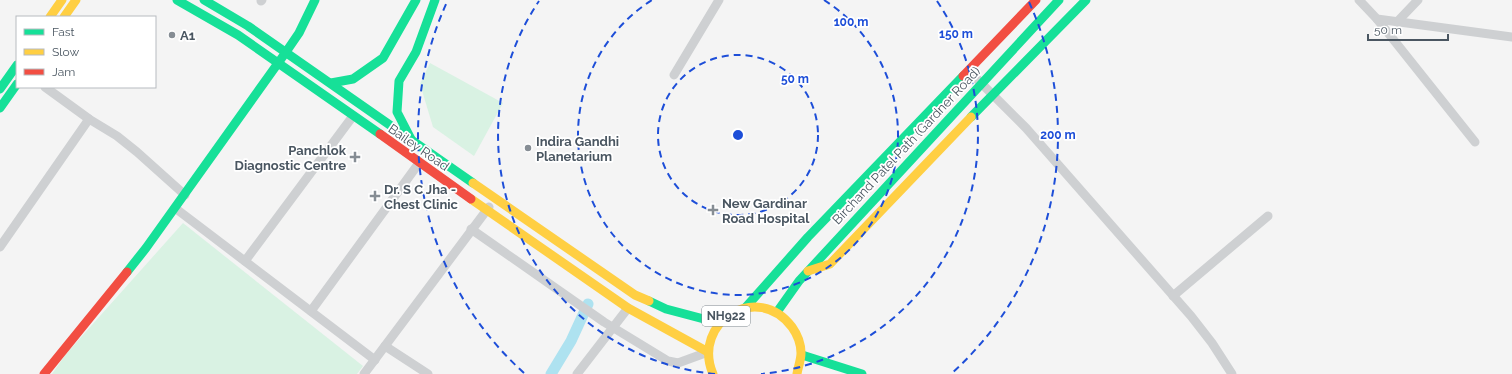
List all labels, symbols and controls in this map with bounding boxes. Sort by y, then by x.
text: 100 m [834,15,868,29]
legend [16,16,156,88]
scale bar [1368,16,1448,42]
text: 50 m [1374,23,1402,37]
text: Fast [52,25,75,39]
text: 150 m [939,27,973,41]
place label: A1 [180,28,196,43]
marker: A1 [167,30,177,40]
text: Slow [52,45,79,59]
street label: Birchand Patel Path (Gardner Road) [829,63,983,227]
text: Jam [52,65,75,79]
text: 50 m [781,72,809,86]
street label: Bailey Road [385,121,452,174]
centre of rings [731,128,745,142]
text: 200 m [1040,128,1076,142]
place label: Indira Gandhi Planetarium [536,134,619,164]
place label: Panchlok Diagnostic Centre [235,143,347,173]
marker: Indira Gandhi Planetarium [523,143,533,153]
marker: Panchlok Diagnostic Centre [349,151,361,163]
place label: Dr. S C Jha - Chest Clinic [384,182,459,212]
marker: Dr. S C Jha - Chest Clinic [369,190,381,202]
place label: New Gardinar Road Hospital [722,196,810,226]
marker: New Gardinar Road Hospital [707,204,719,216]
road number: NH922 [702,306,750,326]

